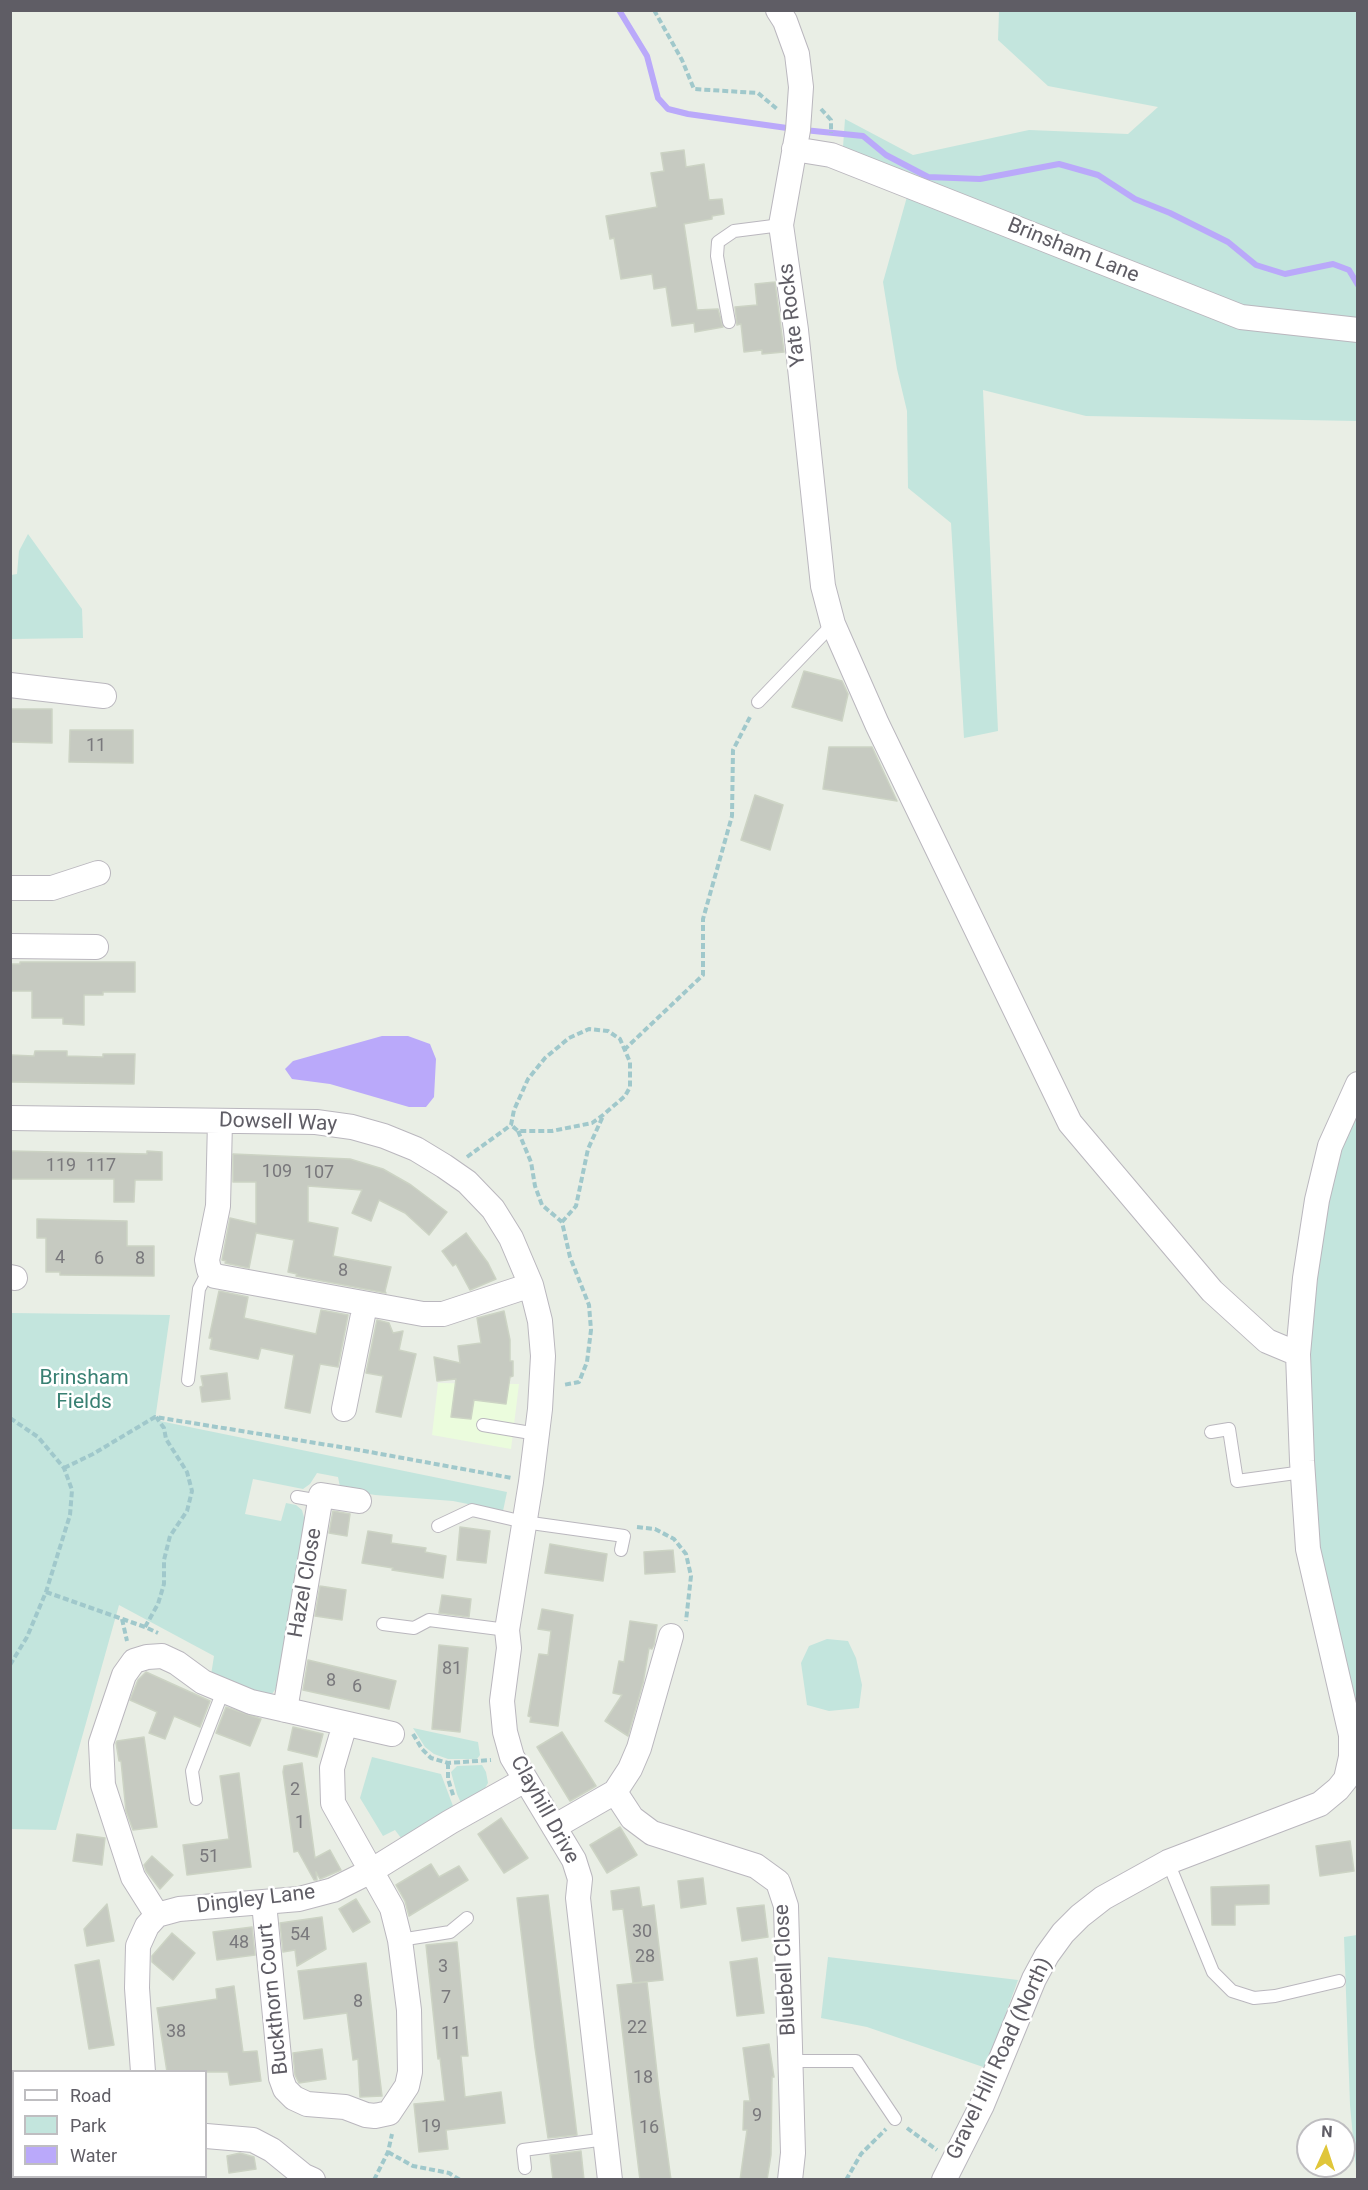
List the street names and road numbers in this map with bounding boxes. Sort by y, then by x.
street label: Brinsham Lane [1003,213,1143,289]
street label: Yate Rocks [774,262,812,368]
street label: Dowsell Way [218,1108,338,1138]
street label: Hazel Close [284,1526,328,1640]
street label: Clayhill Drive [504,1752,584,1868]
street label: Dingley Lane [195,1880,317,1920]
street label: Bluebell Close [770,1903,802,2037]
street label: Buckthorn Court [254,1922,294,2076]
street label: Gravel Hill Road (North) [942,1954,1058,2164]

